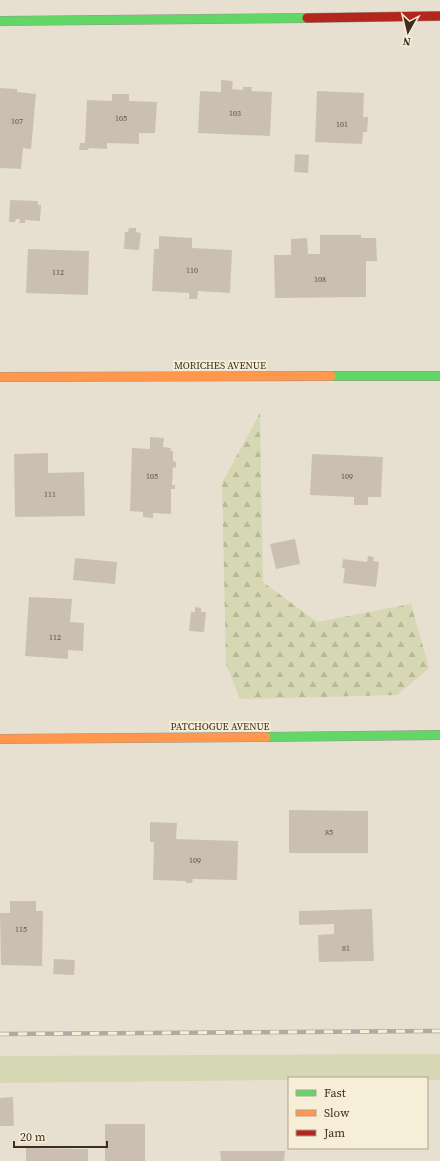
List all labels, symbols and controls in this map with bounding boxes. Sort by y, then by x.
north arrow [388,12,428,52]
text: N [402,33,412,49]
house number: 103 [229,108,241,119]
house number: 105 [115,113,127,124]
house number: 107 [11,116,23,127]
house number: 101 [336,119,348,130]
house number: 110 [186,265,198,276]
house number: 112 [52,267,64,278]
house number: 108 [314,274,326,285]
street label: MORICHES AVENUE [174,359,266,372]
house number: 105 [146,471,158,482]
house number: 109 [341,471,353,482]
house number: 111 [44,489,56,500]
house number: 112 [49,632,61,643]
street label: PATCHOGUE AVENUE [170,720,270,733]
house number: 85 [325,827,333,838]
house number: 109 [189,855,201,866]
house number: 115 [15,924,27,935]
house number: 81 [342,943,350,954]
legend [288,1077,428,1149]
text: Fast [324,1085,346,1101]
text: Slow [324,1105,350,1121]
scale bar [14,1123,107,1149]
text: Jam [323,1125,345,1141]
text: 20 m [20,1129,46,1145]

